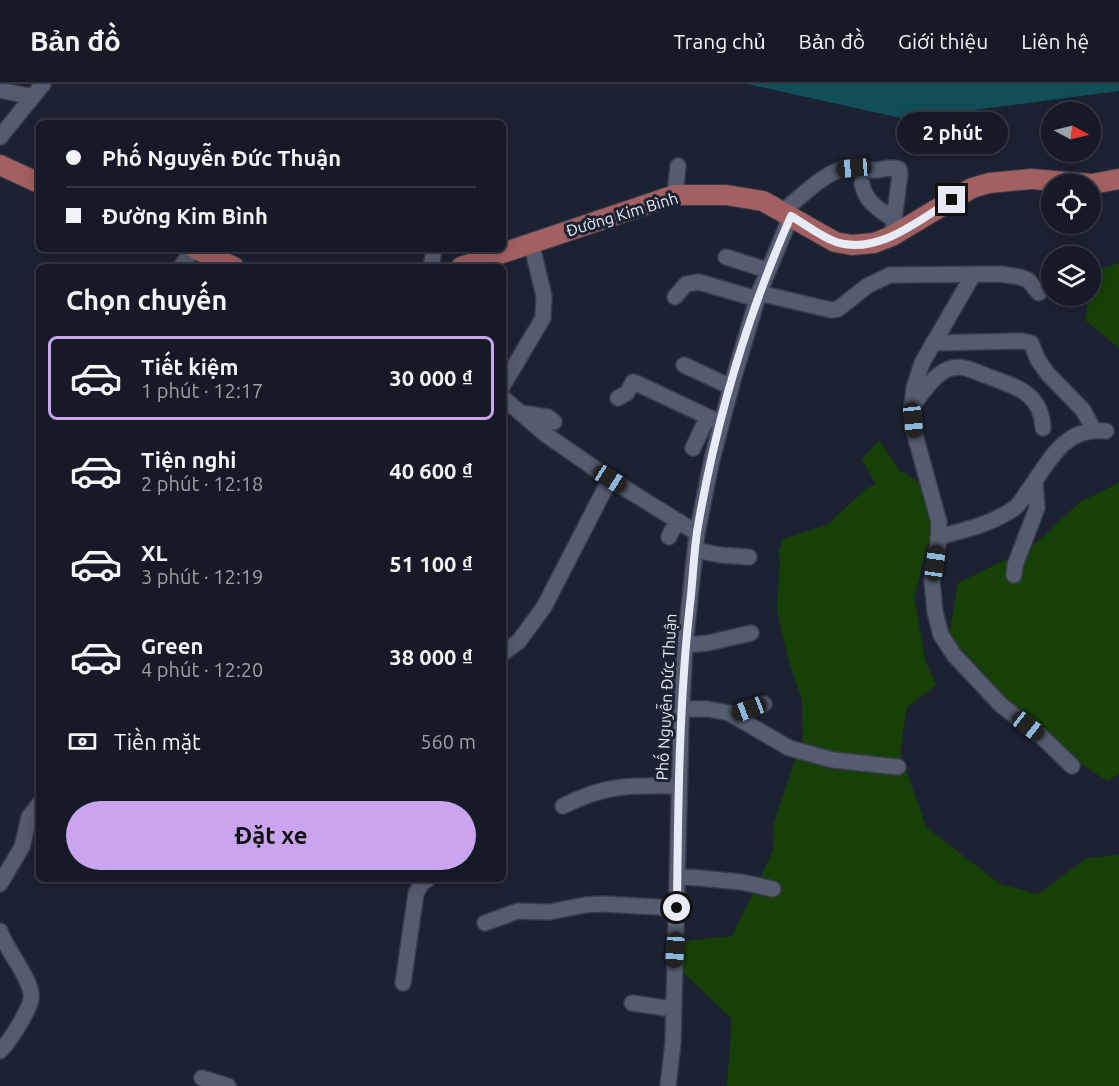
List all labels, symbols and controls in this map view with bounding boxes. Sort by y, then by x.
text: Bản đồ [30,25,121,56]
text: Trang chủ [674,29,766,53]
text: Bản đồ [799,29,865,53]
text: Giới thiệu [898,29,988,53]
text: Liên hệ [1021,29,1089,53]
north arrow [1041,102,1101,162]
map controls [1041,102,1101,306]
callout: 2 phút [896,113,1008,155]
text: 2 phút [922,121,983,144]
text: Phố Nguyễn Đức Thuận [102,145,341,170]
car [835,157,873,179]
button: locate [1041,174,1101,234]
route end [938,186,965,213]
street label: Đường Kim Bình [564,188,680,240]
text: Đường Kim Bình [102,203,268,228]
button: layers [1041,246,1101,306]
text: Chọn chuyến [66,285,227,315]
icon: car [69,351,123,405]
text: Tiết kiệm [141,354,238,379]
text: 30 000 ₫ [389,365,473,390]
text: 1 phút · 12:17 [141,379,263,402]
car [902,401,924,439]
icon: car [69,444,123,498]
text: Tiện nghi [141,447,237,472]
text: 40 600 ₫ [389,458,473,483]
car [590,462,630,496]
text: 2 phút · 12:18 [141,472,263,495]
icon: car [69,537,123,591]
text: XL [141,540,168,565]
car [924,544,946,582]
text: 51 100 ₫ [389,551,473,576]
text: 3 phút · 12:19 [141,565,263,588]
street label: Phố Nguyễn Đức Thuận [650,613,679,781]
icon: car [69,630,123,684]
text: Green [141,633,203,658]
text: 38 000 ₫ [389,644,473,669]
text: 4 phút · 12:20 [141,658,263,681]
car [729,694,769,724]
car [1008,708,1048,744]
icon: cash [66,725,99,758]
text: Tiền mặt [114,729,201,754]
text: 560 m [420,730,476,753]
button: Đặt xe [66,801,476,870]
route start [663,894,690,921]
car [665,931,685,969]

